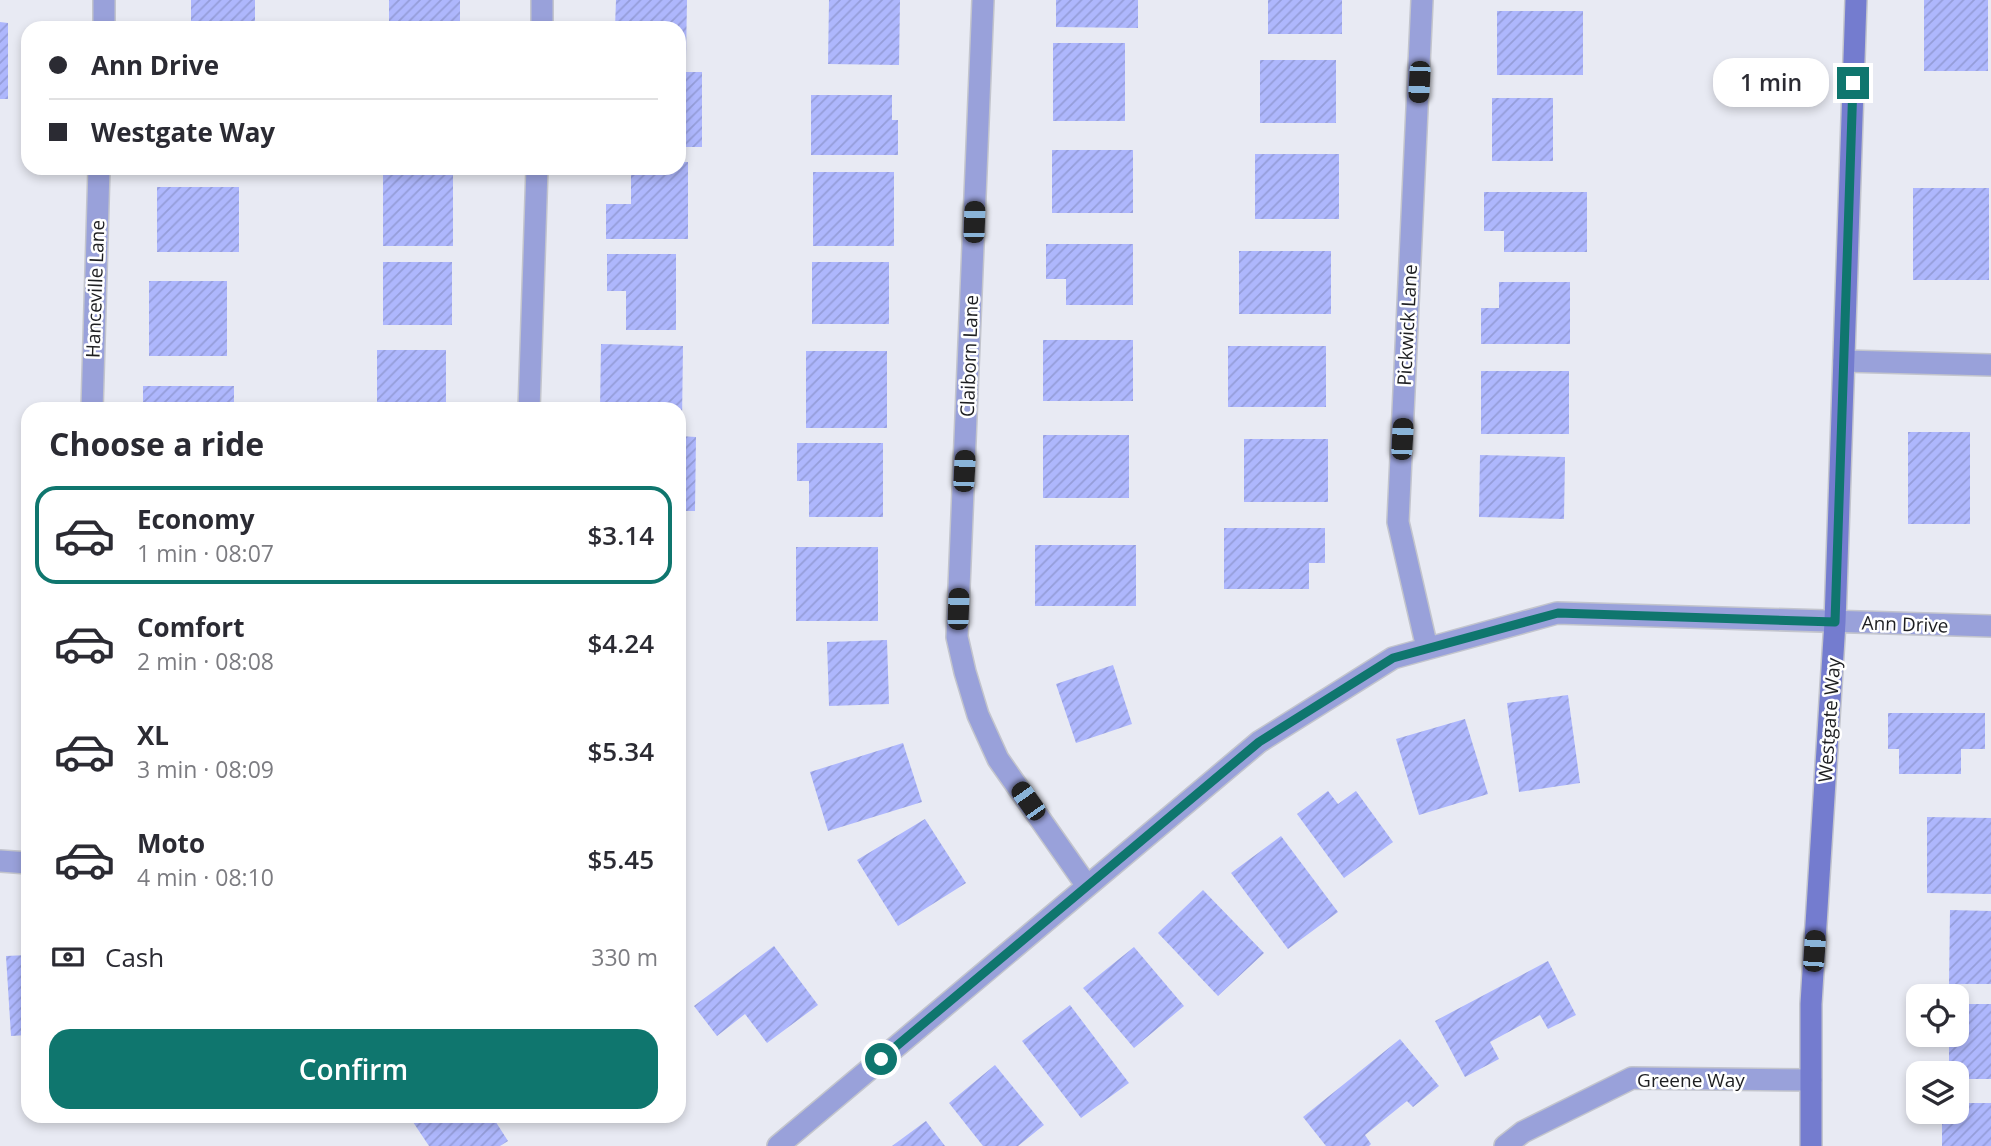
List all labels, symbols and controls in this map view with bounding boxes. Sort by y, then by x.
text: Ann Drive [91,47,219,83]
callout: 1 min [1713,58,1828,108]
car [1408,60,1431,104]
text: 1 min [1740,66,1802,98]
route end [1837,67,1869,99]
text: Westgate Way [91,114,275,150]
car [963,201,986,243]
street label: Hanceville Lane [80,219,110,359]
street label: Pickwick Lane [1391,264,1423,386]
street label: Claiborn Lane [954,294,984,418]
car [1391,417,1414,461]
text: Choose a ride [49,422,264,465]
car [953,449,976,493]
text: Economy [137,501,255,537]
icon: car [53,504,116,567]
text: $3.14 [587,517,654,553]
text: 1 min · 08:07 [137,537,274,569]
car [947,588,970,630]
text: Comfort [137,609,244,645]
street label: Ann Drive [1861,609,1949,639]
icon: car [53,612,116,675]
text: $4.24 [587,625,654,661]
text: 2 min · 08:08 [137,645,274,677]
street label: Westgate Way [1812,656,1846,783]
text: XL [137,717,169,753]
icon: car [53,720,116,783]
text: $5.34 [587,733,654,769]
text: 3 min · 08:09 [137,753,274,785]
car [1008,778,1049,824]
text: Moto [137,825,205,861]
icon: car [53,828,116,891]
text: $5.45 [587,841,654,877]
text: 4 min · 08:10 [137,861,274,893]
car [1803,929,1826,973]
icon: cash [49,938,87,976]
text: Cash [105,939,164,975]
text: 330 m [591,941,658,973]
map controls [1906,984,1969,1124]
button: locate [1906,984,1969,1047]
button: Confirm [49,1029,658,1109]
route start [865,1043,897,1075]
button: layers [1906,1061,1969,1124]
street label: Greene Way [1637,1067,1745,1093]

